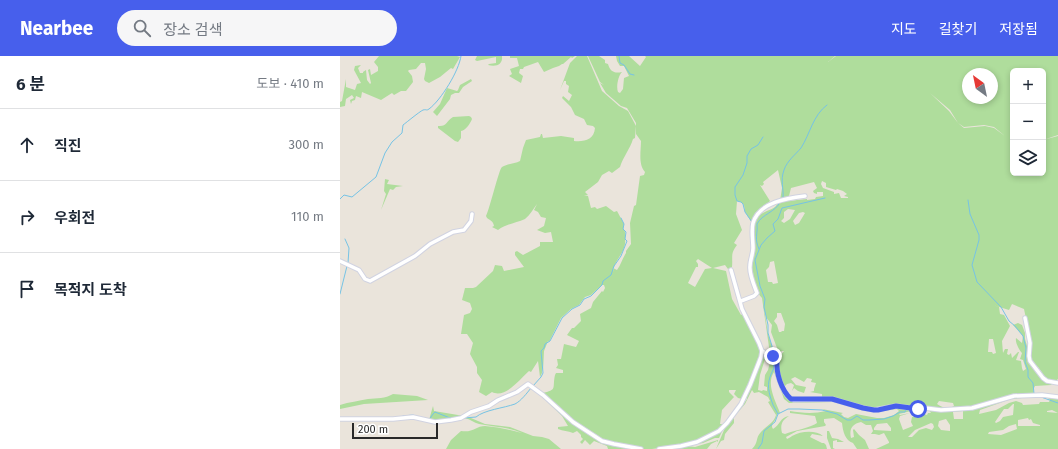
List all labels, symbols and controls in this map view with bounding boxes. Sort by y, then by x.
search box [117,10,397,46]
text: Nearbee [20,17,93,40]
icon: search [131,17,153,39]
text: 장소 검색 [163,21,222,39]
text: 지도 [891,21,917,38]
text: 길찾기 [939,21,977,38]
text: 저장됨 [999,21,1038,38]
north arrow [962,68,998,104]
map controls [1010,68,1046,176]
button: + [1010,68,1046,104]
text: 6 분 [16,74,45,95]
text: 도보 · 410 m [256,76,324,91]
button: − [1010,104,1046,140]
icon: ahead [16,134,38,156]
text: 직진 [54,137,82,155]
text: 300 m [288,137,324,152]
button: layers [1010,140,1046,176]
icon: right [16,206,38,228]
text: 우회전 [54,209,95,227]
text: 110 m [291,209,324,224]
icon: arrive [16,278,38,300]
text: 목적지 도착 [54,281,127,299]
route end [764,347,782,365]
route start [909,400,927,418]
scale bar [352,421,438,440]
text: 200 m [358,423,388,436]

